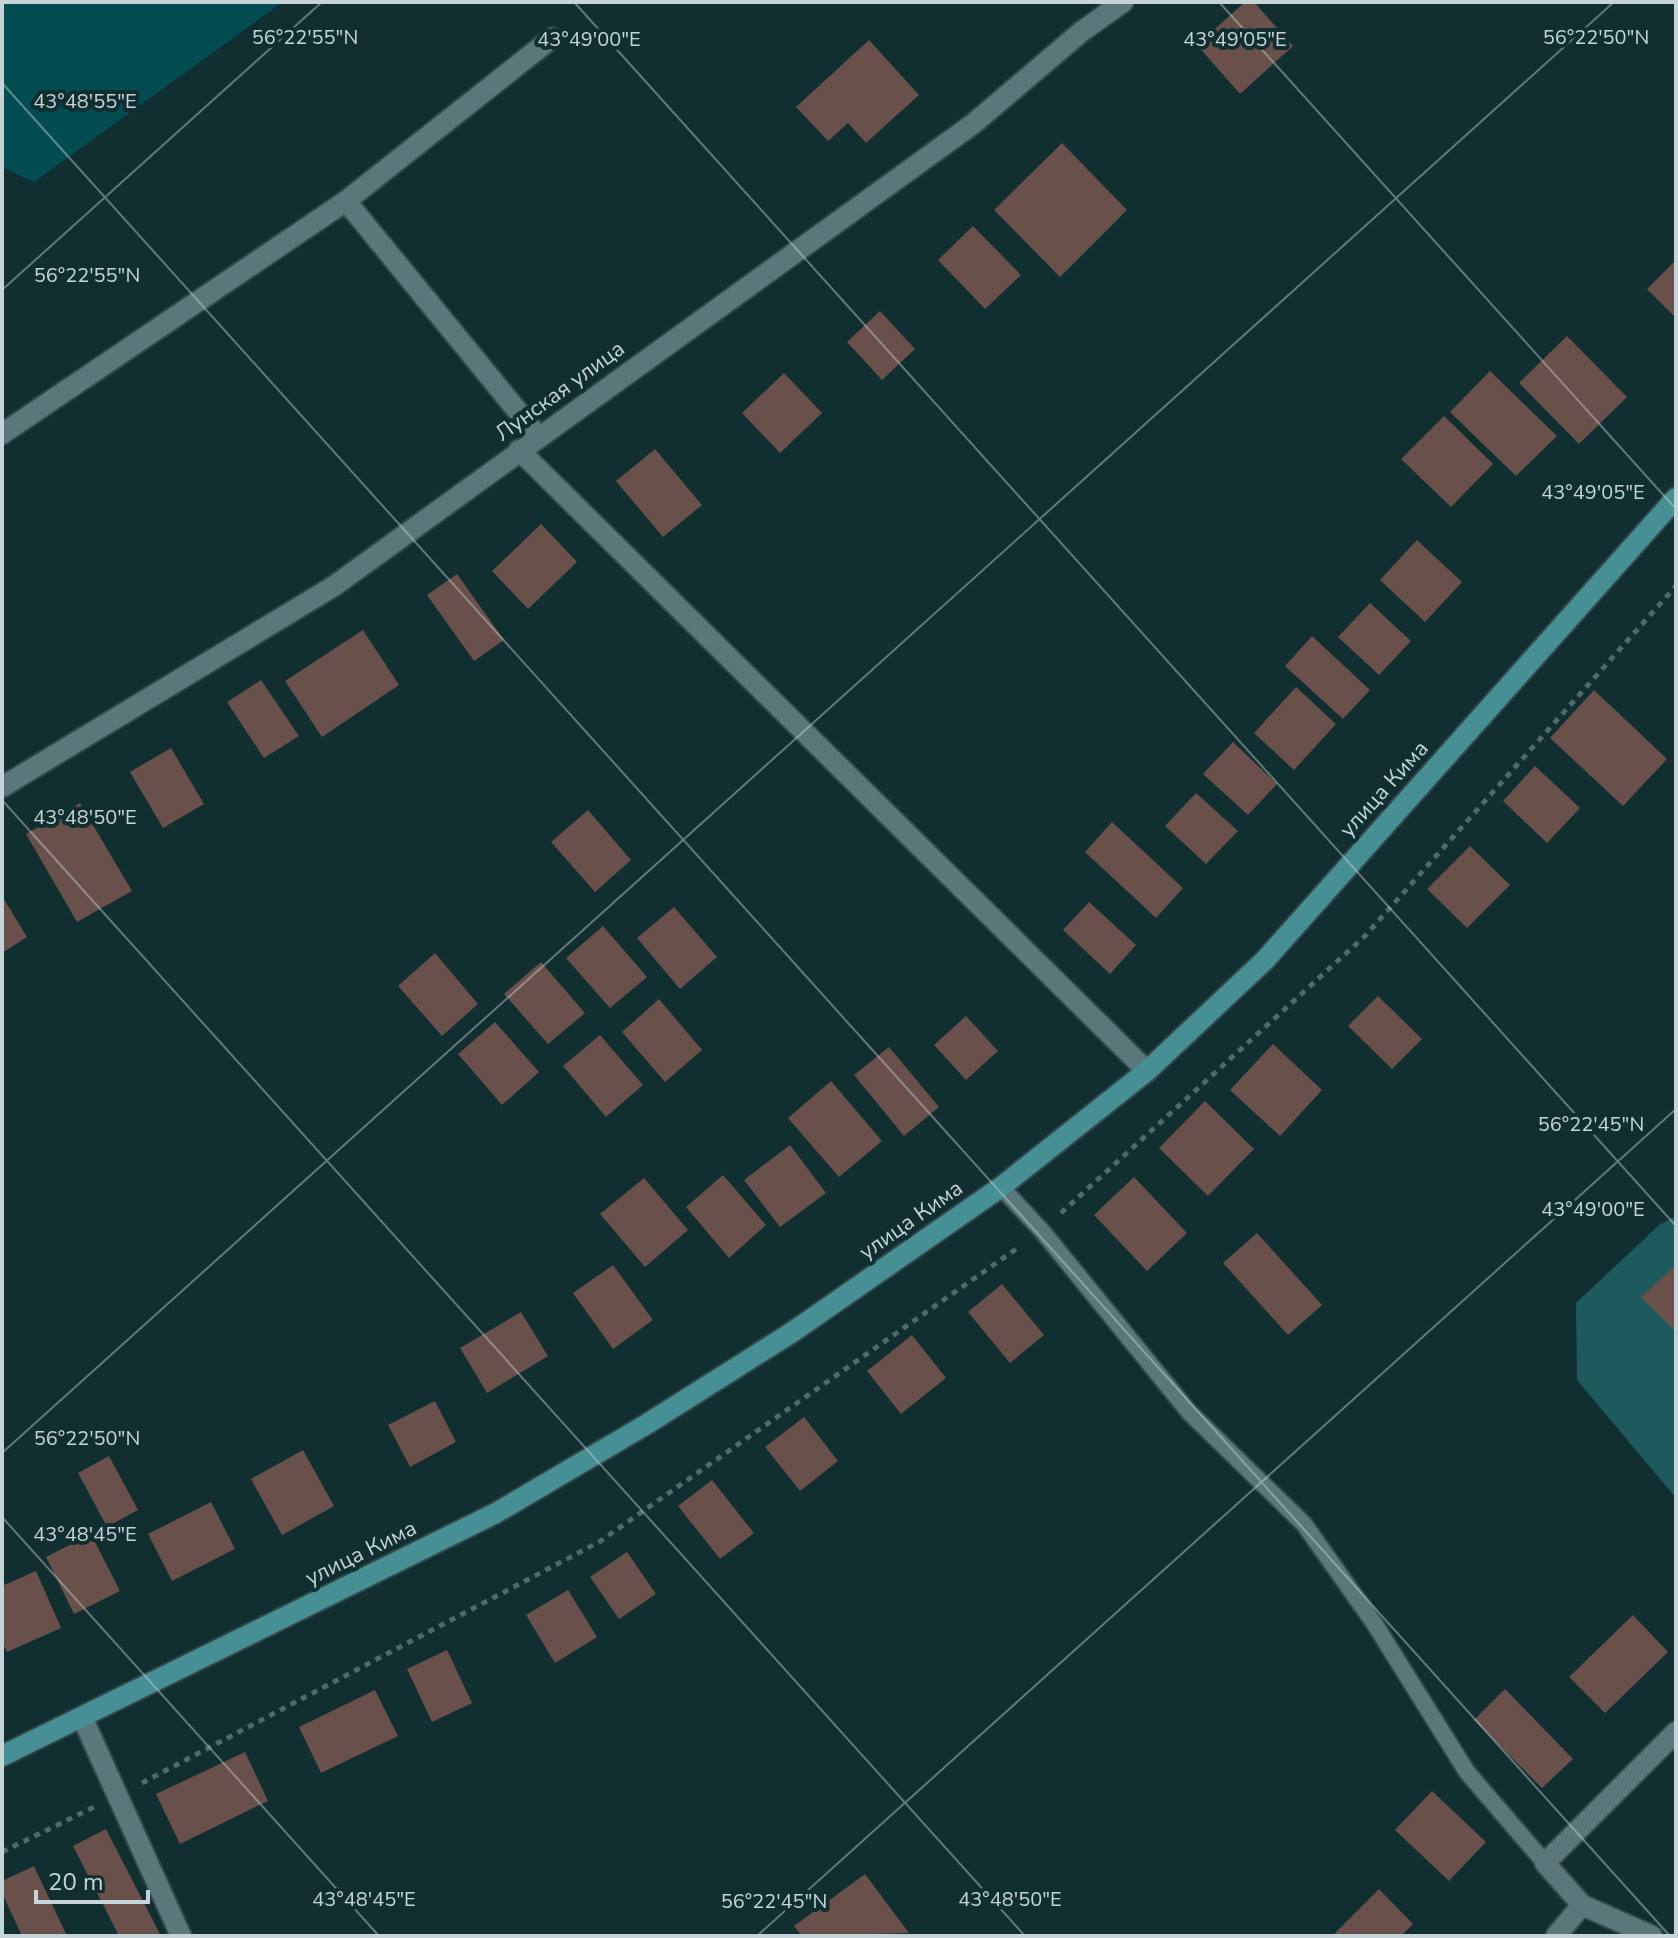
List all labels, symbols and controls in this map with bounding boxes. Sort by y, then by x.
text: 56°22'55"N [252,24,358,51]
text: 56°22'50"N [1543,24,1649,51]
text: 43°49'00"E [537,26,641,53]
text: 43°49'05"E [1183,26,1287,53]
text: 43°48'55"E [33,88,137,115]
text: 56°22'55"N [34,262,140,289]
street label: Лунская улица [489,334,631,448]
text: 43°49'05"E [1541,479,1645,506]
street label: улица Кима [1333,734,1435,844]
text: 43°48'50"E [33,804,137,831]
text: 56°22'45"N [1538,1111,1644,1138]
street label: улица Кима [853,1173,969,1267]
text: 43°49'00"E [1541,1196,1645,1223]
text: 56°22'50"N [34,1425,140,1452]
street label: улица Кима [300,1513,422,1593]
text: 43°48'45"E [33,1521,137,1548]
scale bar [36,1854,148,1904]
text: 20 m [48,1866,104,1898]
text: 43°48'45"E [312,1886,416,1913]
text: 43°48'50"E [958,1886,1062,1913]
text: 56°22'45"N [721,1888,827,1915]

